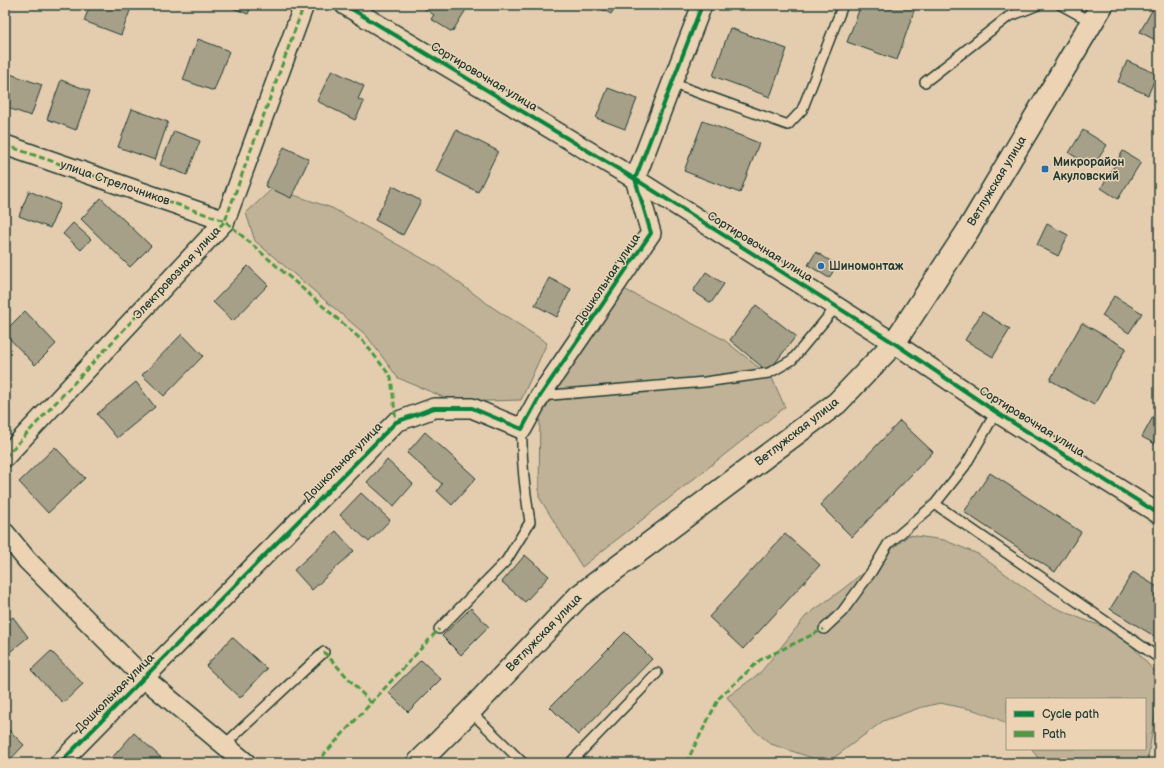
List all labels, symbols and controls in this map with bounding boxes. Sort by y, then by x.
street label: Сортировочная улица [428,39,540,115]
street label: Ветлужская улица [964,133,1030,229]
place label: Микрорайон Акуловский [1052,155,1125,184]
street label: улица Стрелочников [58,157,173,209]
marker: Микрорайон Акуловский [1040,164,1050,174]
street label: Сортировочная улица [704,208,816,286]
street label: Электровозная улица [130,223,224,323]
street label: Дошкольная улица [572,231,644,327]
place label: Шиномонтаж [829,259,904,274]
marker: Шиномонтаж [816,261,826,271]
street label: Сортировочная улица [976,383,1088,461]
street label: Ветлужская улица [752,394,842,470]
street label: Дошкольная улица [300,419,386,505]
street label: Ветлужская улица [503,591,585,675]
street label: Дошкольная улица [72,650,158,736]
legend [1006,698,1146,750]
text: Cycle path [1042,707,1099,722]
text: Path [1042,727,1067,742]

